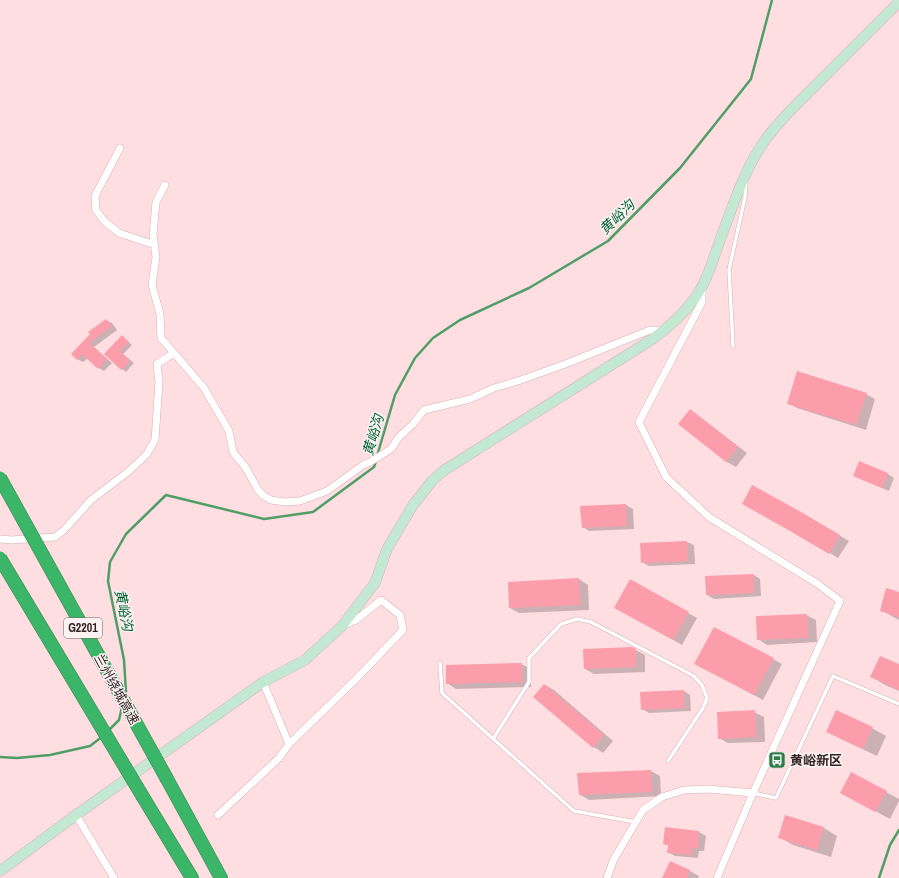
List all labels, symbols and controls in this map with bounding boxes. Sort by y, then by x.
water label: 黄峪沟 [596,195,640,238]
water label: 黄峪沟 [359,410,388,458]
water label: 黄峪沟 [111,588,138,634]
road number: G2201 [64,618,102,638]
street label: 兰州绕城高速 [90,651,143,727]
bus stop icon: 黄峪新区 [767,750,787,770]
place label: 黄峪新区 [790,752,842,769]

